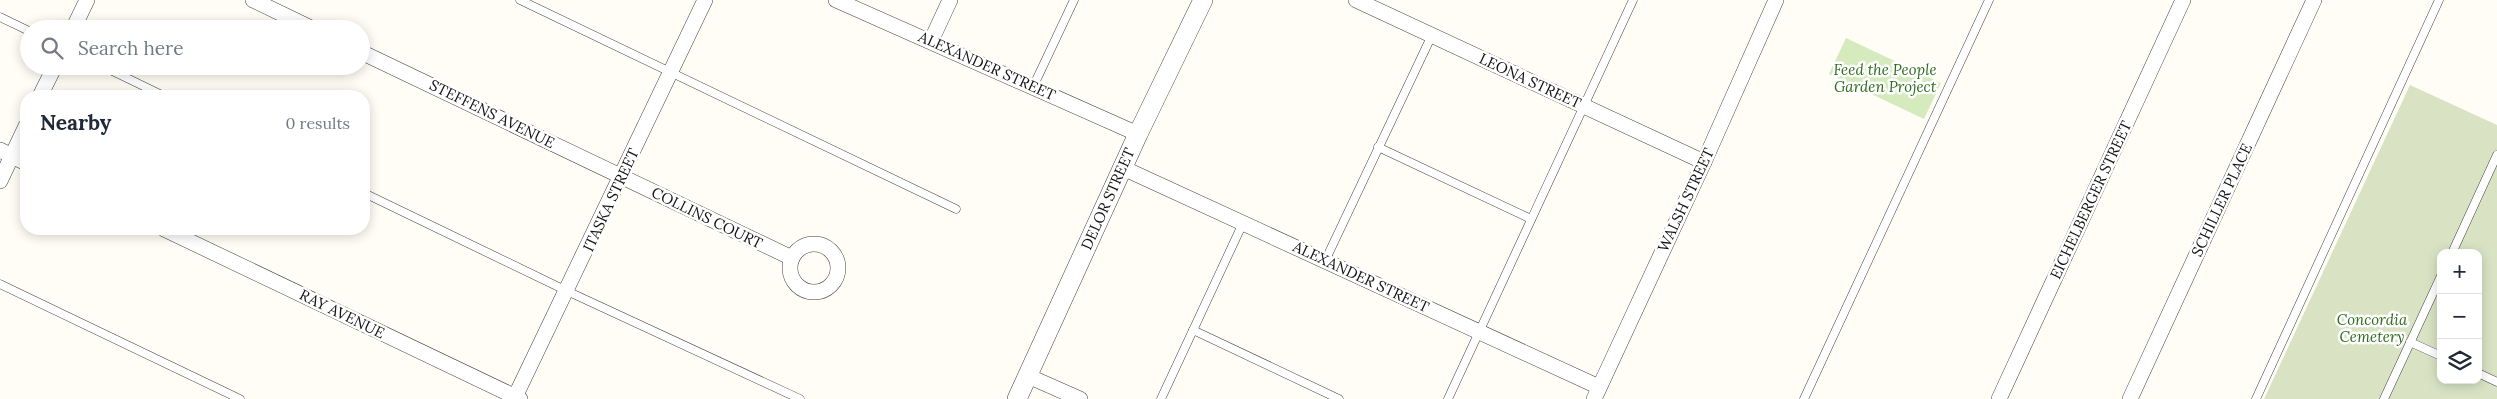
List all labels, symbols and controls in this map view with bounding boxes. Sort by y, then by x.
search box [20,20,370,75]
street label: ALEXANDER STREET [915,26,1059,104]
icon: search [38,34,66,62]
text: Search here [78,36,184,60]
street label: LEONA STREET [1476,49,1585,113]
park label: Feed the People Garden Project [1833,60,1937,96]
street label: STEFFENS AVENUE [426,75,558,152]
text: Nearby [40,109,111,136]
text: 0 results [285,113,350,133]
street label: EICHELBERGER STREET [2046,117,2136,282]
street label: SCHILLER PLACE [2187,140,2256,259]
street label: DELOR STREET [1077,144,1139,253]
street label: ITASKA STREET [578,145,643,254]
street label: WALSH STREET [1653,145,1718,255]
street label: COLLINS COURT [649,182,766,253]
street label: ALEXANDER STREET [1289,236,1433,317]
map controls [2437,249,2482,384]
button: + [2437,249,2482,294]
street label: RAY AVENUE [296,285,388,342]
button: − [2437,294,2482,339]
park label: Concordia Cemetery [2337,310,2408,346]
button: layers [2437,339,2482,384]

